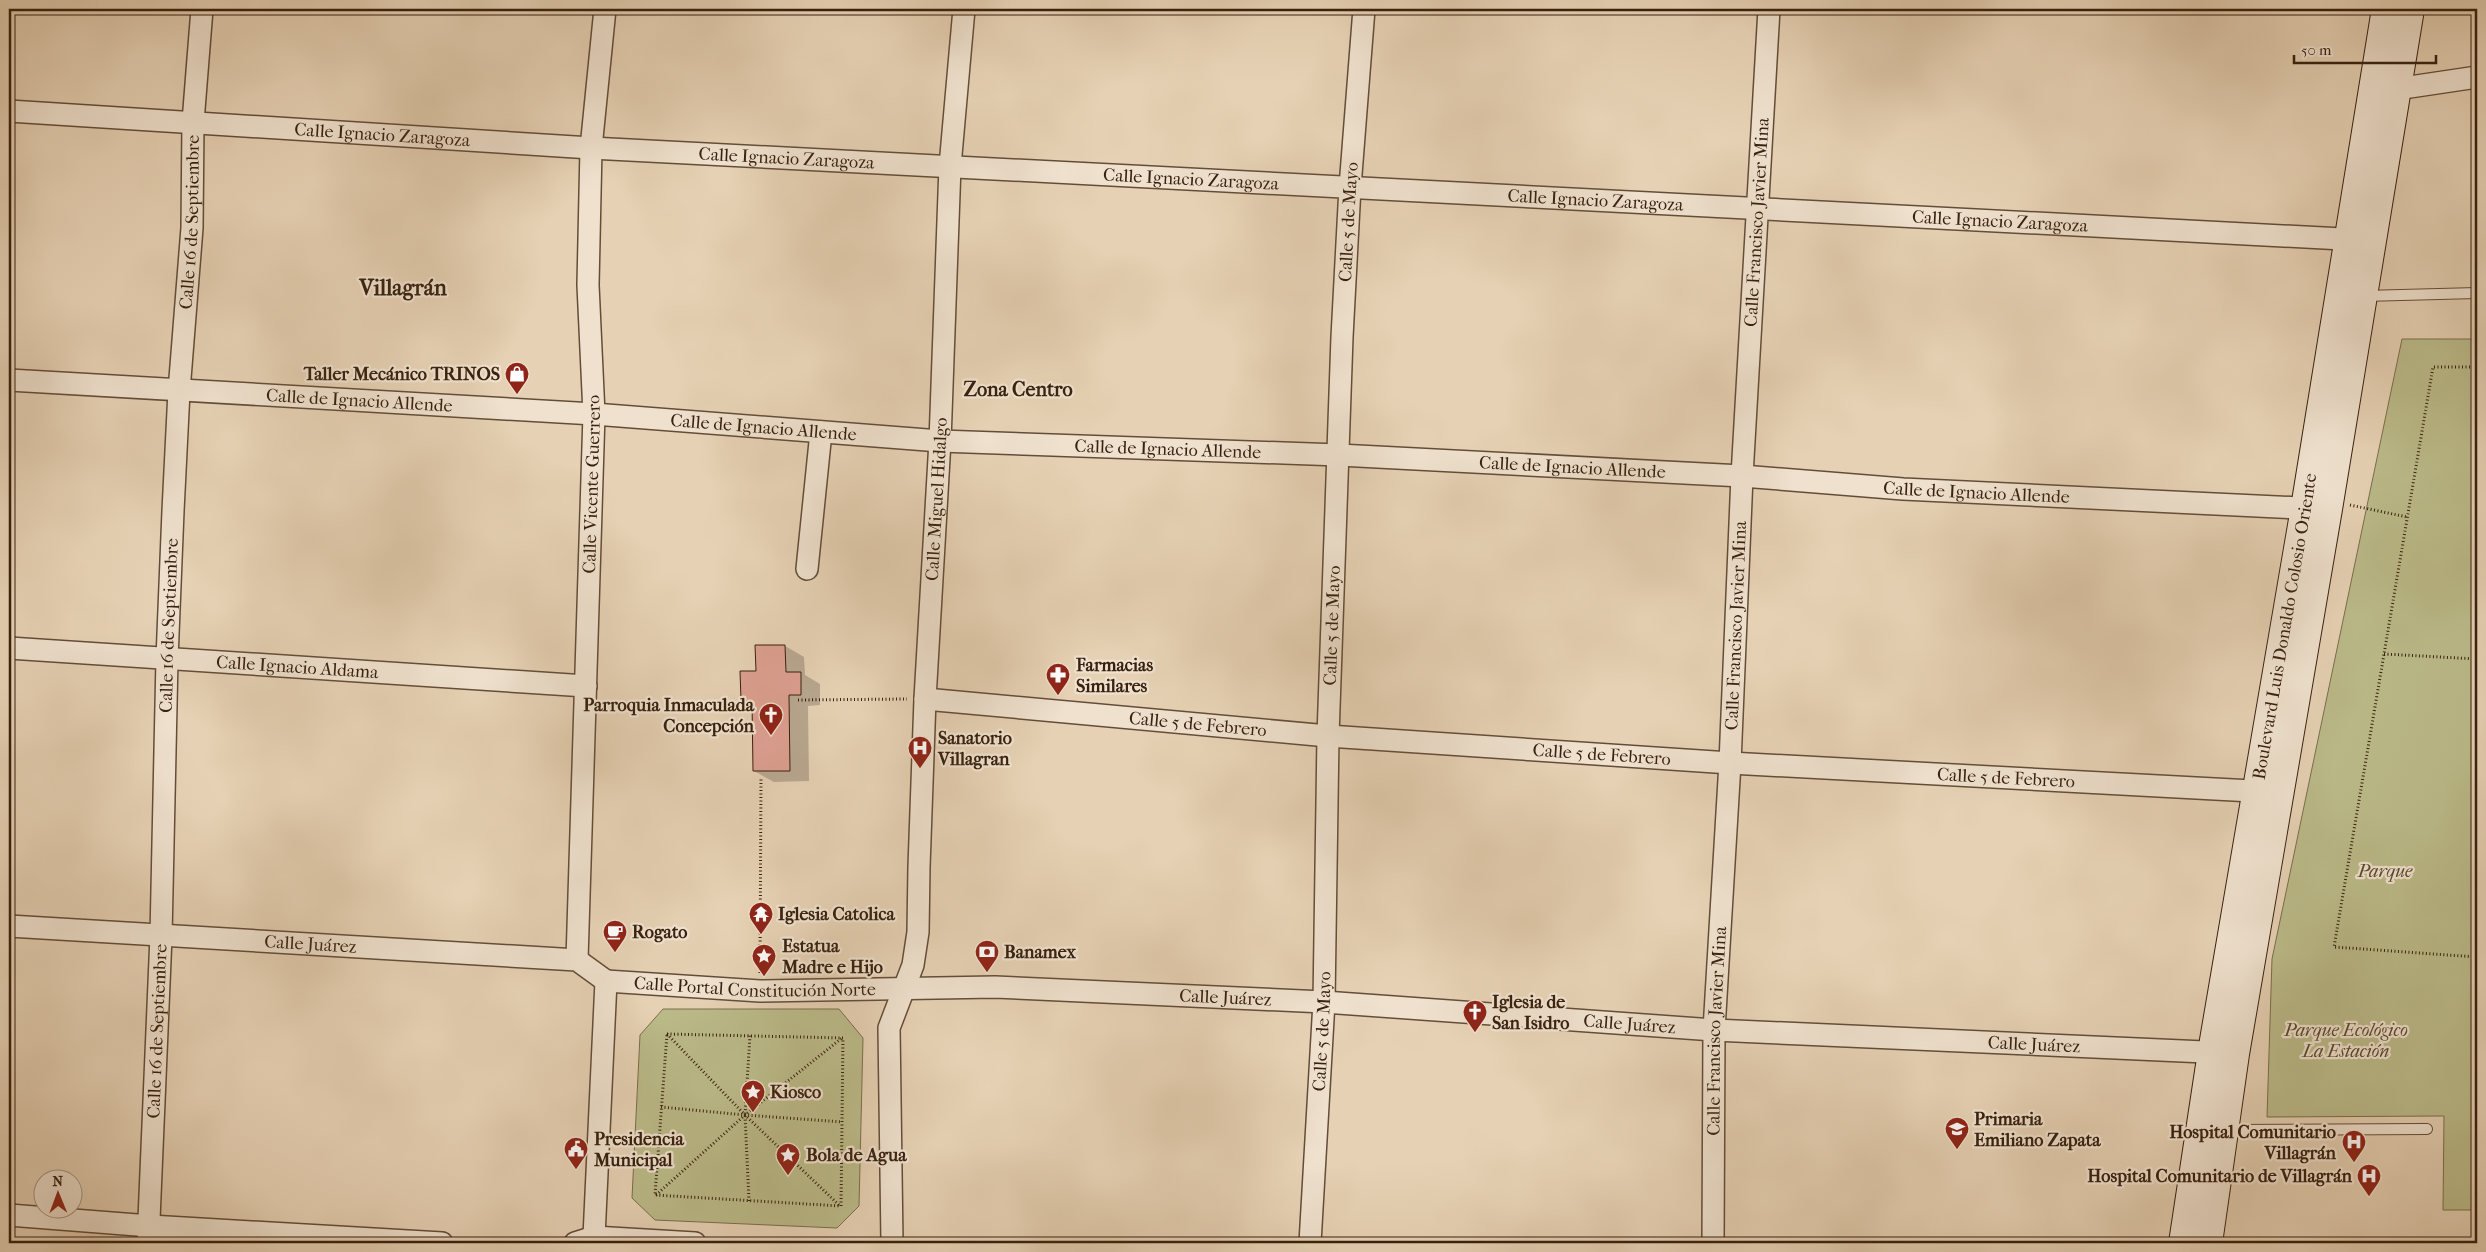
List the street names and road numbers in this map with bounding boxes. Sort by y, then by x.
street label: Calle Francisco Javier Mina [1740,116,1773,327]
street label: Calle Ignacio Zaragoza [294,119,471,151]
street label: Calle 16 de Septiembre [175,135,203,310]
street label: Calle Ignacio Zaragoza [698,143,876,173]
street label: Calle 5 de Mayo [1334,161,1362,282]
street label: Calle Ignacio Zaragoza [1103,164,1280,194]
street label: Calle Ignacio Zaragoza [1507,185,1685,215]
street label: Calle Ignacio Zaragoza [1911,206,2089,236]
street label: Calle de Ignacio Allende [266,384,453,416]
street label: Calle Vicente Guerrero [579,394,605,574]
street label: Calle de Ignacio Allende [670,409,857,445]
street label: Calle Miguel Hidalgo [921,417,951,582]
street label: Calle de Ignacio Allende [1074,435,1262,463]
street label: Calle de Ignacio Allende [1479,452,1666,483]
street label: Boulevard Luis Donaldo Colosio Oriente [2248,472,2321,781]
street label: Calle de Ignacio Allende [1883,477,2070,507]
street label: Calle Francisco Javier Mina [1721,520,1751,731]
street label: Calle 16 de Septiembre [155,538,182,713]
street label: Calle 5 de Mayo [1319,565,1344,686]
street label: Calle Ignacio Aldama [216,651,380,683]
street label: Calle 5 de Febrero [1128,707,1268,741]
street label: Calle 5 de Febrero [1532,739,1671,769]
street label: Calle 5 de Febrero [1936,764,2076,792]
street label: Calle Francisco Javier Mina [1703,925,1731,1136]
street label: Calle Juárez [264,931,357,957]
street label: Calle 16 de Septiembre [143,943,171,1119]
street label: Calle 5 de Mayo [1308,971,1335,1092]
street label: Calle Portal Constitución Norte [633,972,876,1002]
street label: Calle Juárez [1179,985,1272,1010]
street label: Calle Juárez [1583,1010,1676,1038]
street label: Calle Juárez [1987,1032,2081,1057]

